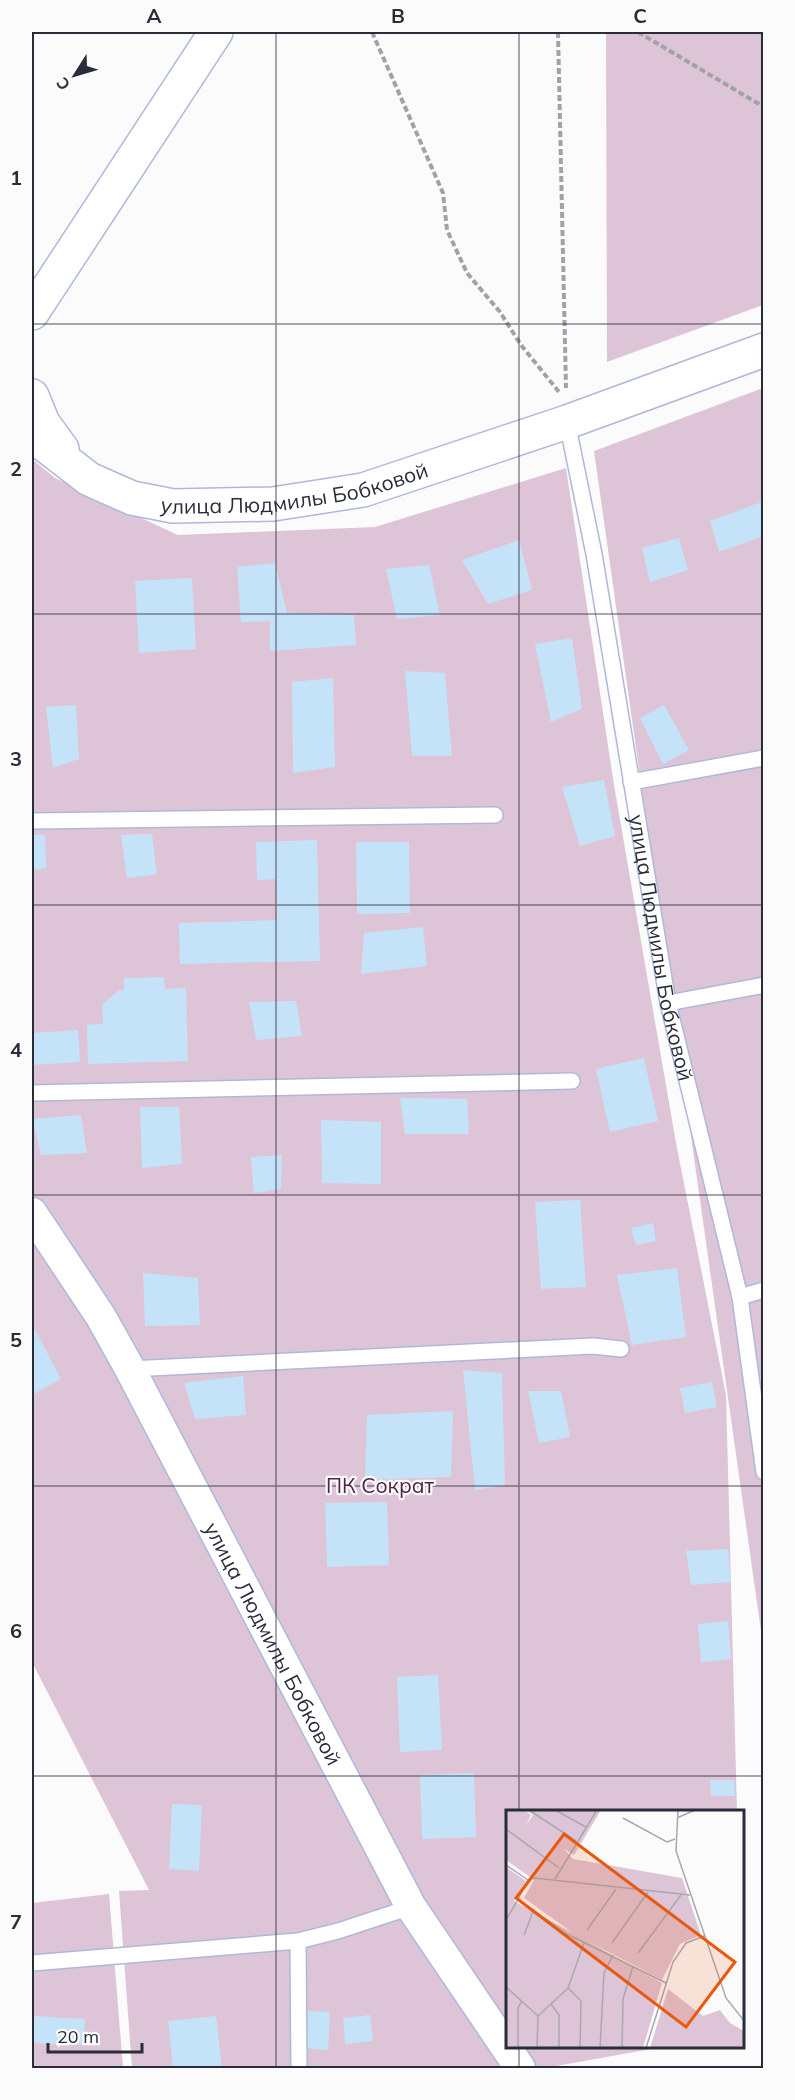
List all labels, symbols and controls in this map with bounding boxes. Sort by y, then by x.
text: A [147,3,162,28]
text: B [391,3,405,28]
text: C [633,3,647,28]
north arrow [45,45,105,105]
text: С [52,74,74,94]
text: 1 [10,165,22,190]
text: 2 [10,456,22,481]
street label: улица Людмилы Бобковой [159,456,431,519]
text: 3 [10,746,22,771]
street label: улица Людмилы Бобковой [624,812,700,1083]
text: 4 [10,1037,22,1062]
text: 5 [10,1327,22,1352]
park label: ПК Сократ [326,1472,435,1498]
street label: улица Людмилы Бобковой [199,1517,348,1769]
text: 6 [10,1618,22,1643]
inset map [506,1810,744,2049]
text: 7 [10,1909,22,1934]
scale bar [48,2016,142,2054]
text: 20 m [57,2025,99,2048]

